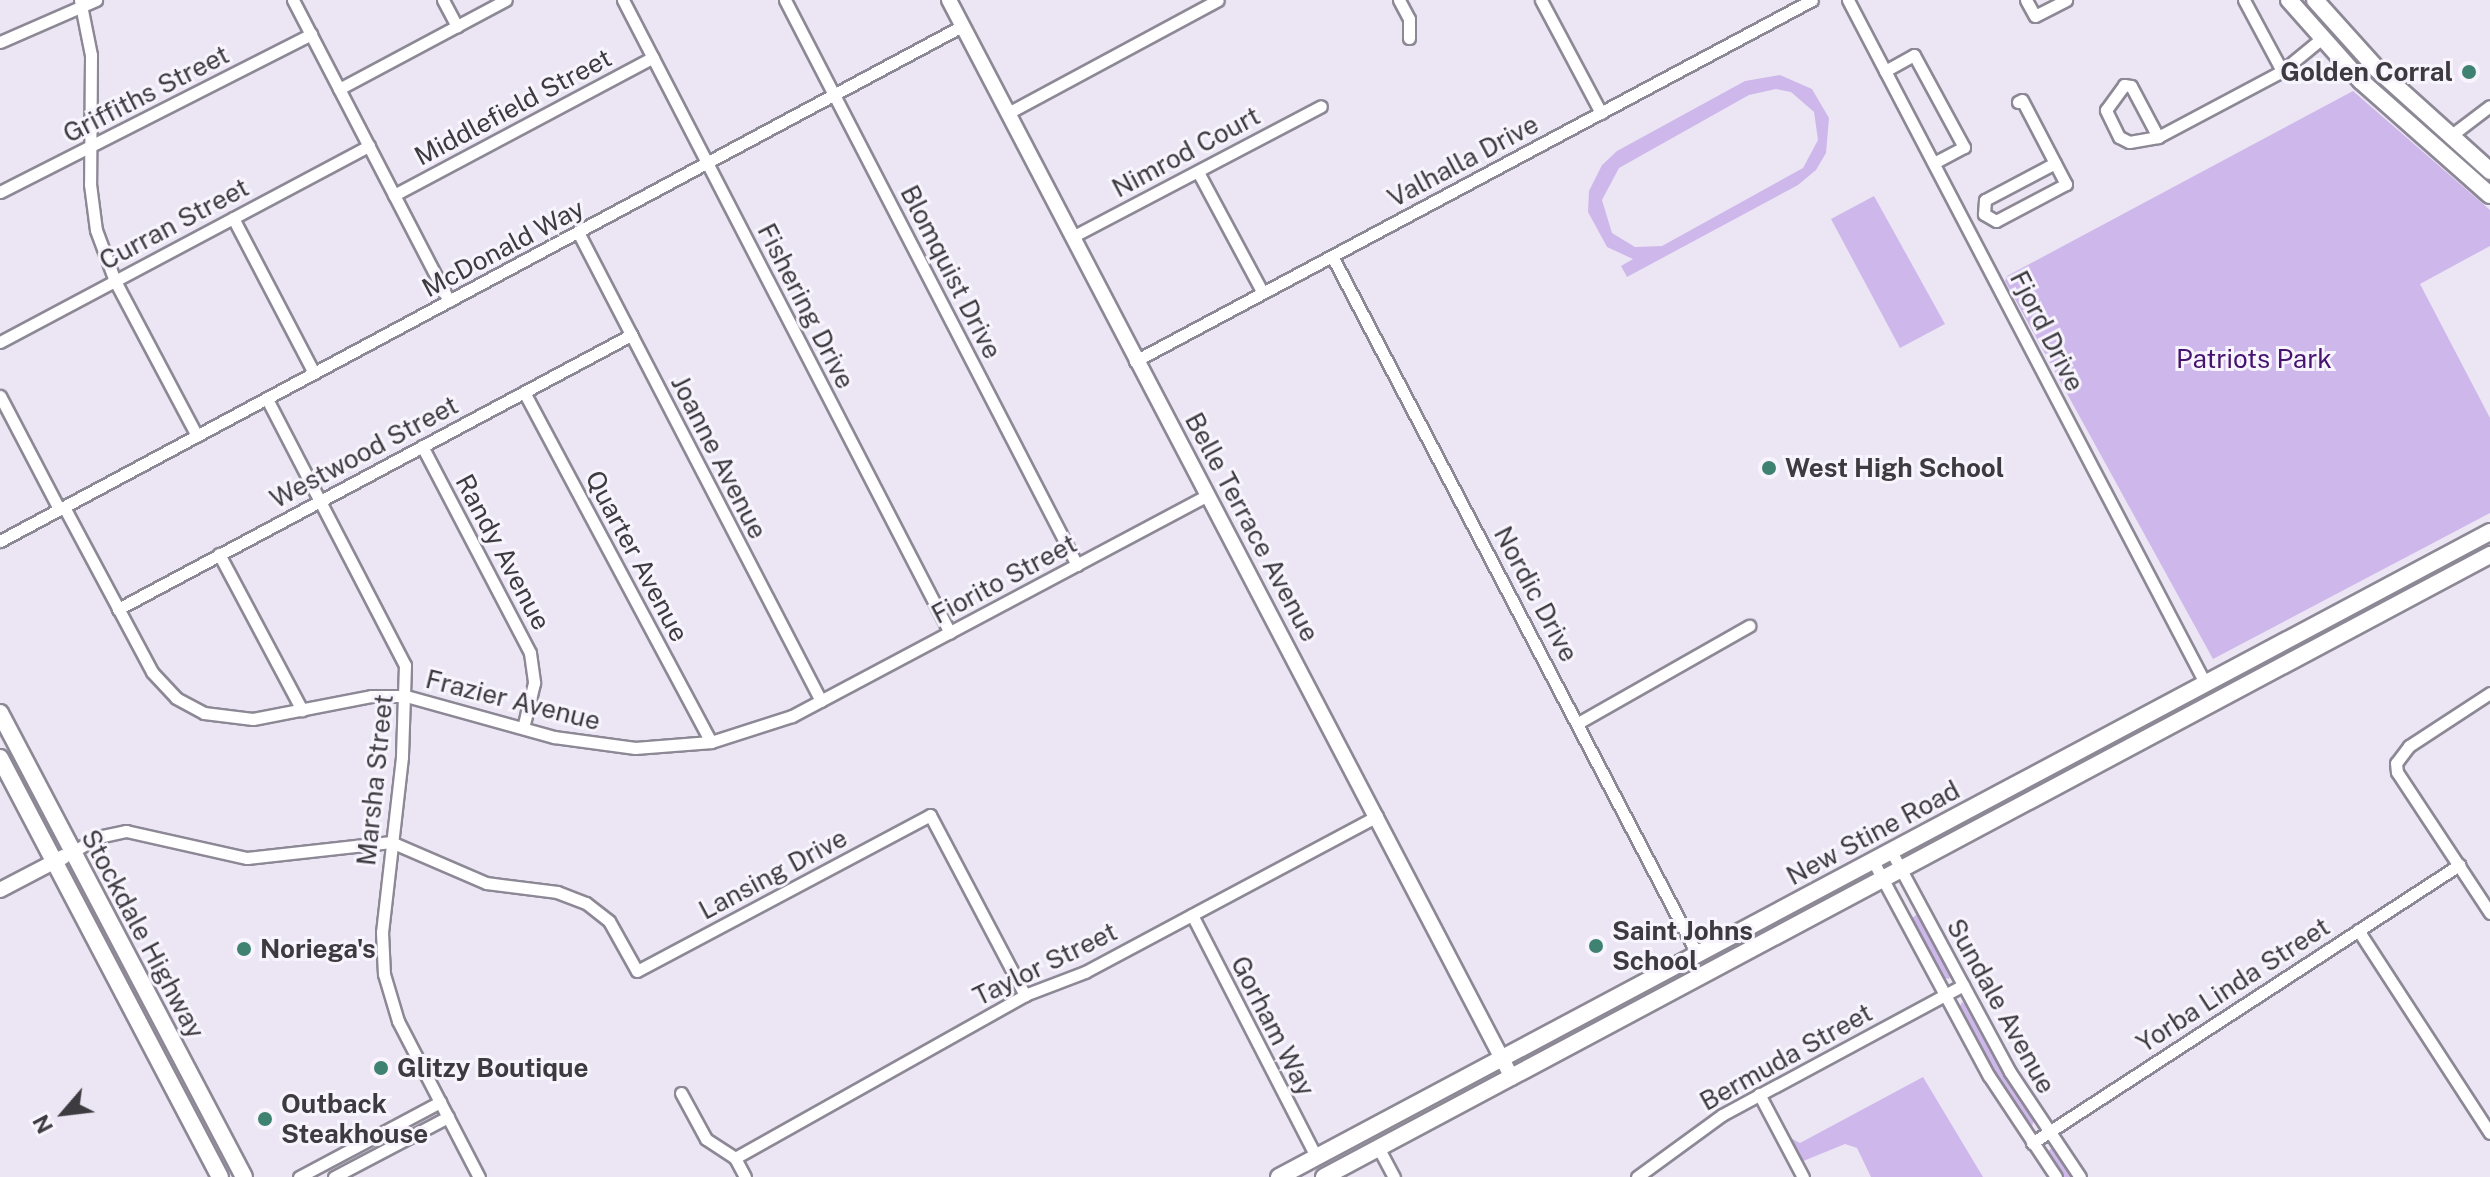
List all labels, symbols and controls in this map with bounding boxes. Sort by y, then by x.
street label: Griffiths Street [58,39,234,149]
street label: Middlefield Street [409,42,617,172]
place label: Golden Corral [2280,56,2453,88]
marker: Golden Corral [2460,63,2478,81]
street label: Nimrod Court [1107,100,1265,204]
street label: Valhalla Drive [1382,108,1544,214]
street label: Curran Street [94,172,254,276]
street label: Blomquist Drive [894,180,1008,364]
street label: McDonald Way [416,192,590,304]
street label: Fishering Drive [751,218,861,394]
street label: Fjord Drive [2003,266,2091,396]
park label: Patriots Park [2176,343,2332,375]
street label: Joanne Avenue [664,370,774,544]
street label: Westwood Street [265,389,463,515]
street label: Belle Terrace Avenue [1178,407,1326,647]
place label: West High School [1785,452,2004,484]
marker: West High School [1760,459,1778,477]
street label: Quarter Avenue [579,465,695,647]
street label: Randy Avenue [449,469,557,635]
street label: Nordic Drive [1487,521,1585,667]
street label: Fiorito Street [926,528,1082,630]
street label: Frazier Avenue [422,663,604,737]
street label: Marsha Street [350,693,400,867]
street label: New Stine Road [1781,774,1965,892]
street label: Lansing Drive [694,822,852,926]
street label: Stockdale Highway [75,824,211,1044]
street label: Yorba Linda Street [2131,911,2335,1059]
street label: Sundale Avenue [1940,913,2062,1099]
place label: Saint Johns School [1612,915,1753,976]
street label: Taylor Street [968,916,1122,1012]
place label: Noriega's [260,933,376,965]
marker: Saint Johns School [1587,937,1605,955]
marker: Noriega's [235,940,253,958]
street label: Gorham Way [1224,951,1322,1101]
street label: Bermuda Street [1694,997,1878,1117]
place label: Glitzy Boutique [397,1052,589,1084]
marker: Glitzy Boutique [372,1059,390,1077]
north arrow [24,1073,104,1153]
place label: Outback Steakhouse [281,1088,428,1150]
marker: Outback Steakhouse [256,1110,274,1128]
text: N [27,1111,58,1138]

